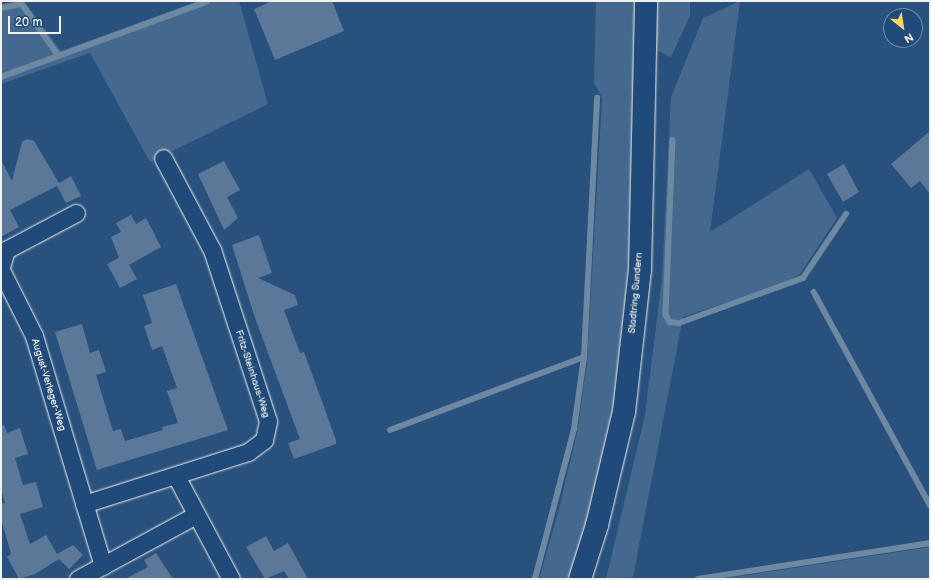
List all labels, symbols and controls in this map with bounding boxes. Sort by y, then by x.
scale bar [10,8,63,34]
north arrow [883,8,923,48]
text: 20 m [15,15,42,30]
text: N [902,30,916,46]
street label: Stadtring Sundern [626,252,646,334]
street label: Fritz-Steinhaus-Weg [232,329,272,419]
street label: August-Verleger-Weg [28,337,68,433]

